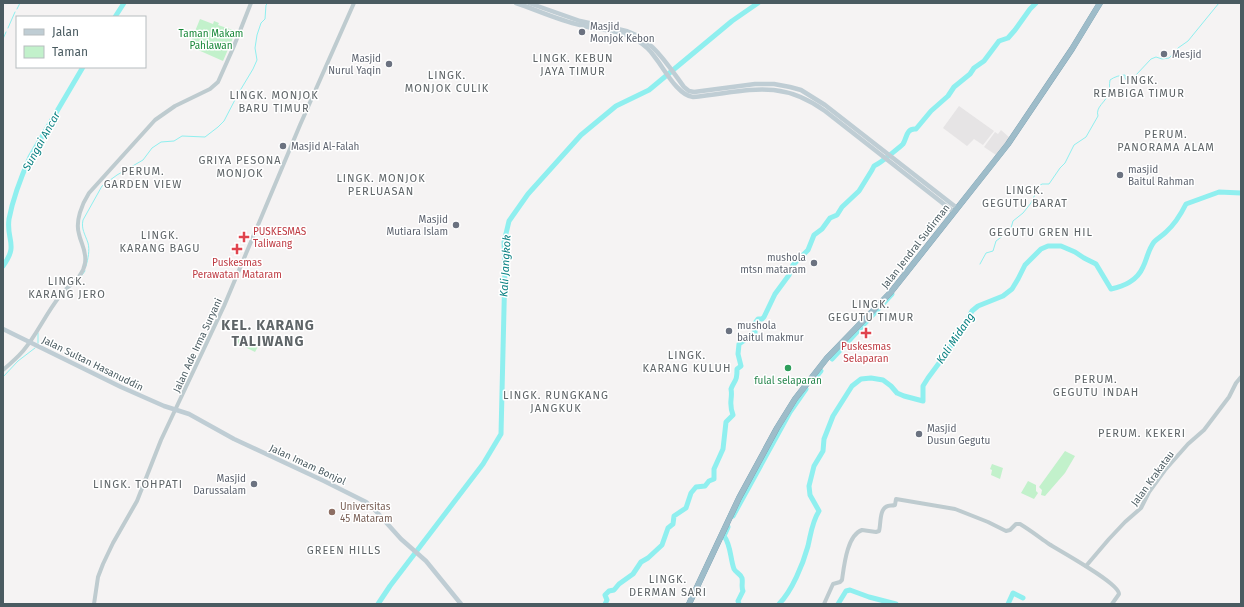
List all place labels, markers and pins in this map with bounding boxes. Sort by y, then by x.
place label: Masjid Monjok Kebon [590,21,655,45]
marker: Masjid Monjok Kebon [577,27,587,37]
marker: Mesjid [1159,49,1169,59]
place label: Mesjid [1172,49,1202,61]
place label: Masjid Nurul Yaqin [328,53,381,77]
marker: Masjid Nurul Yaqin [384,59,394,69]
marker: Masjid Al-Falah [278,141,288,151]
place label: Masjid Al-Falah [291,141,359,153]
place label: masjid Baitul Rahman [1128,164,1194,188]
marker: masjid Baitul Rahman [1115,170,1125,180]
place label: Masjid Mutiara Islam [386,214,448,238]
marker: Masjid Mutiara Islam [451,220,461,230]
place label: PUSKESMAS Taliwang [253,226,307,250]
marker: PUSKESMAS Taliwang [238,231,250,243]
marker: Puskesmas Perawatan Mataram [231,243,243,255]
place label: mushola mtsn mataram [740,252,806,276]
place label: Puskesmas Perawatan Mataram [192,257,282,281]
marker: mushola mtsn mataram [809,258,819,268]
place label: mushola baitul makmur [737,320,804,344]
marker: mushola baitul makmur [724,326,734,336]
marker: Puskesmas Selaparan [860,327,872,339]
place label: Puskesmas Selaparan [841,341,891,365]
marker: fulal selaparan [783,363,793,373]
place label: fulal selaparan [754,375,822,387]
place label: Masjid Dusun Gegutu [927,423,990,447]
marker: Masjid Dusun Gegutu [914,429,924,439]
place label: Masjid Darussalam [193,473,246,497]
marker: Masjid Darussalam [249,479,259,489]
place label: Universitas 45 Mataram [340,501,393,525]
marker: Universitas 45 Mataram [327,507,337,517]

